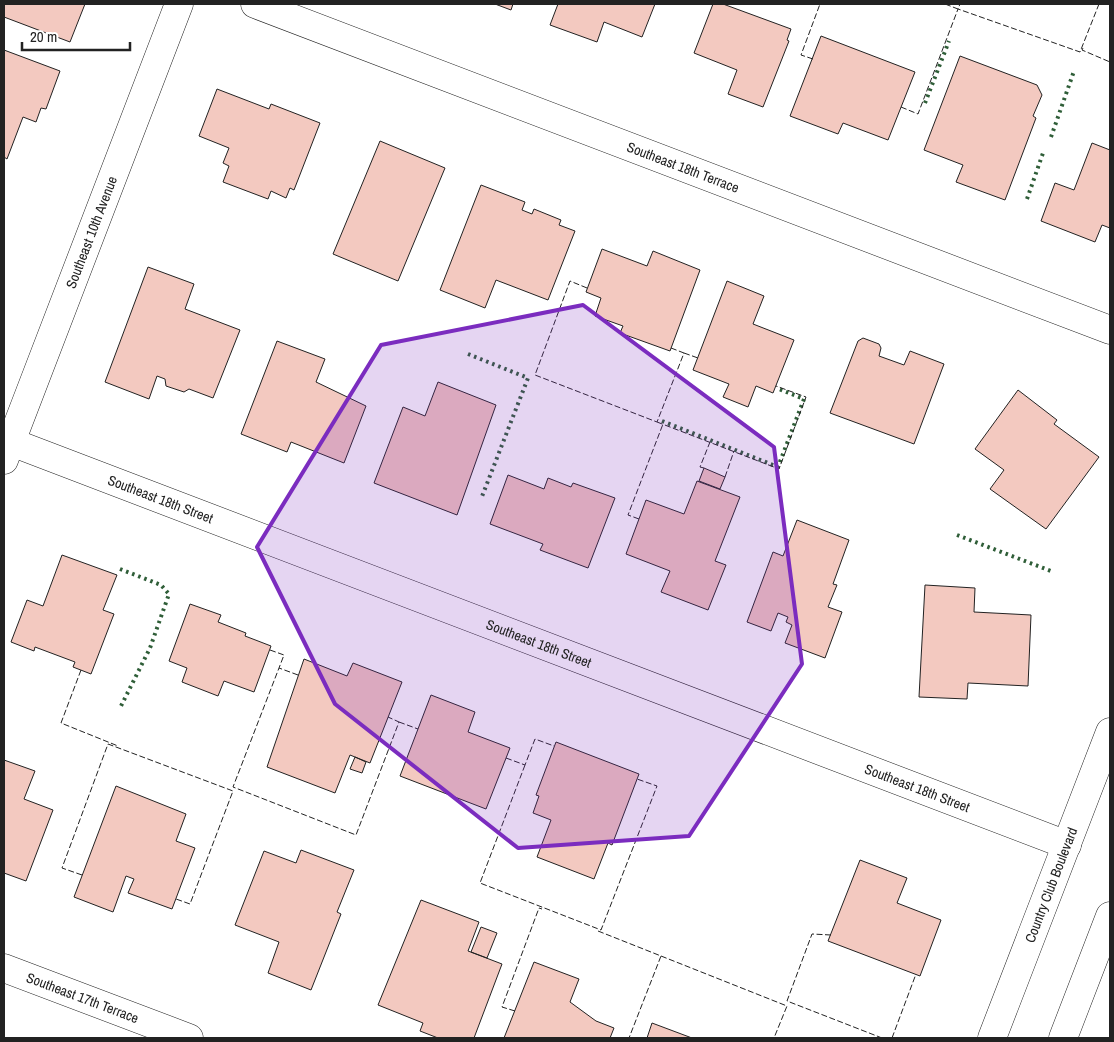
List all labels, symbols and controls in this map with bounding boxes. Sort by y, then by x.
scale bar [22,20,130,52]
text: 20 m [30,26,57,47]
street label: Southeast 18th Terrace [624,138,742,197]
street label: Southeast 10th Avenue [62,174,121,291]
street label: Southeast 18th Street [105,471,216,527]
street label: Southeast 18th Street [484,615,594,672]
street label: Southeast 18th Street [862,760,972,816]
street label: Country Club Boulevard [1021,825,1081,945]
street label: Southeast 17th Terrace [24,968,141,1027]

